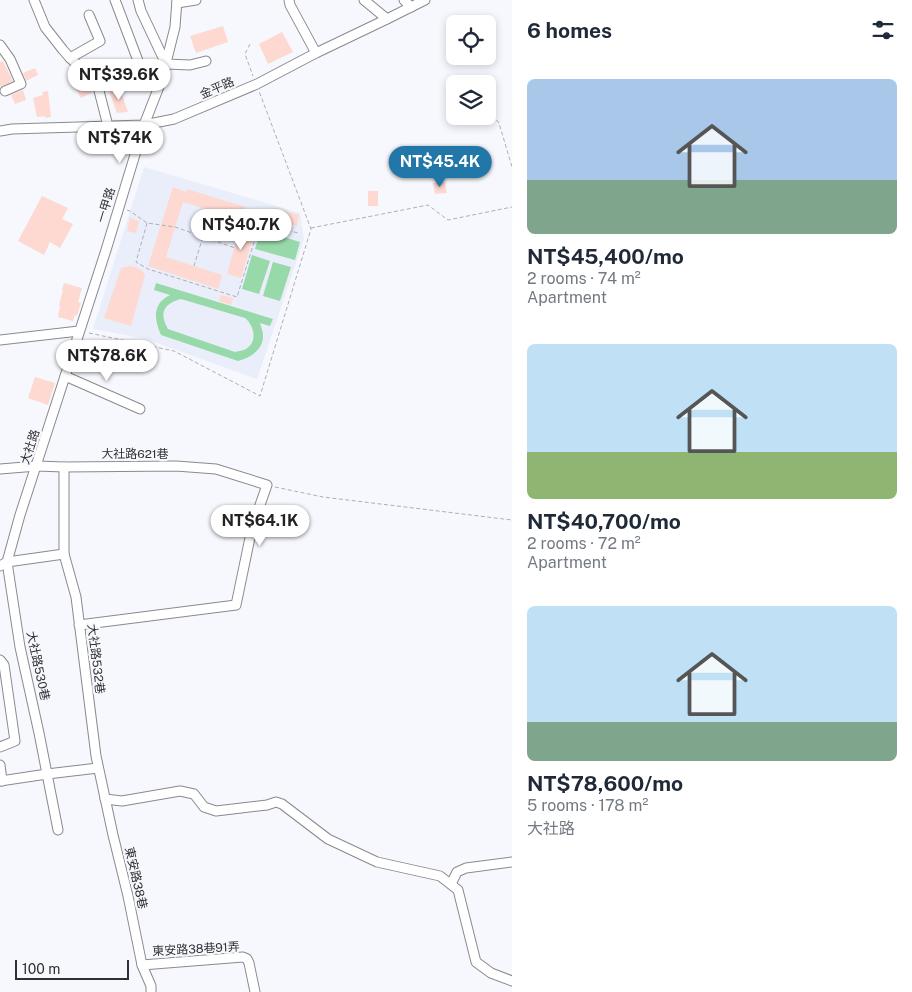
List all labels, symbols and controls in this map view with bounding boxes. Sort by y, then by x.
map controls [446,15,496,125]
button: locate [446,15,496,65]
icon: filters [869,16,897,44]
text: 6 homes [527,18,612,43]
pin: NT$39.6K [67,58,171,101]
text: NT$39.6K [79,65,159,84]
street label: 金平路 [198,75,236,101]
button: layers [446,75,496,125]
icon: home [667,111,757,201]
pin: NT$74K [79,121,161,164]
text: NT$74K [87,128,153,147]
pin: NT$45.4K [388,146,492,188]
text: NT$45.4K [400,152,480,171]
street label: 一甲路 [94,186,118,224]
pin: NT$40.7K [189,208,293,251]
text: NT$40.7K [202,215,280,234]
text: NT$45,400/mo [527,244,684,269]
text: 2 rooms · 74 m² [527,269,641,288]
text: Apartment [527,288,607,307]
pin: NT$78.6K [55,340,159,382]
text: NT$78.6K [67,346,147,365]
icon: home [667,376,757,466]
street label: 大社路 [18,428,42,466]
street label: 大社路621巷 [101,447,169,461]
pin: NT$64.1K [208,504,312,547]
text: NT$40,700/mo [527,509,681,534]
text: NT$64.1K [222,511,298,530]
text: 2 rooms · 72 m² [527,534,641,553]
text: Apartment [527,553,607,572]
street label: 大社路532巷 [85,623,107,695]
street label: 大社路530巷 [24,630,52,702]
icon: home [667,639,757,729]
text: NT$78,600/mo [527,771,683,796]
text: 5 rooms · 178 m² [527,796,648,815]
text: 大社路 [527,819,575,838]
street label: 東安路38巷 [122,846,150,910]
street label: 東安路38巷91弄 [152,940,240,958]
scale bar [15,957,129,980]
text: 100 m [22,961,60,977]

